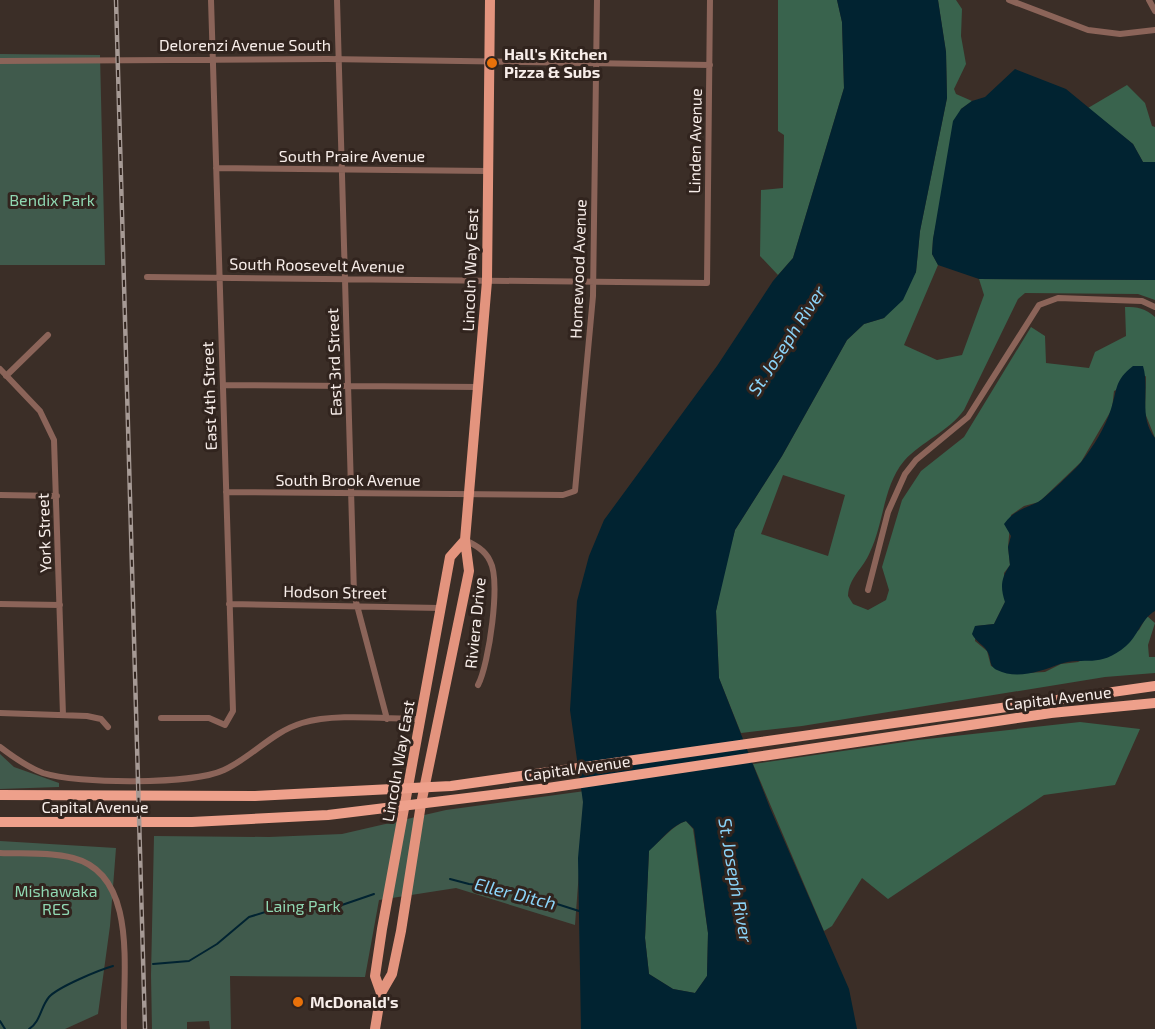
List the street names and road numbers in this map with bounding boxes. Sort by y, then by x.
street label: Delorenzi Avenue South [159,35,331,54]
street label: Linden Avenue [684,88,705,194]
street label: South Praire Avenue [279,146,425,165]
street label: Homewood Avenue [566,199,589,339]
street label: Lincoln Way East [458,208,481,332]
street label: South Roosevelt Avenue [229,253,405,276]
street label: East 3rd Street [322,308,345,416]
street label: East 4th Street [197,341,220,451]
street label: South Brook Avenue [275,470,421,489]
street label: York Street [33,493,54,573]
street label: Riviera Drive [460,576,489,670]
street label: Hodson Street [283,581,387,602]
street label: Capital Avenue [1004,682,1112,713]
street label: Lincoln Way East [377,699,418,823]
street label: Capital Avenue [523,751,631,784]
street label: Capital Avenue [41,797,149,816]

